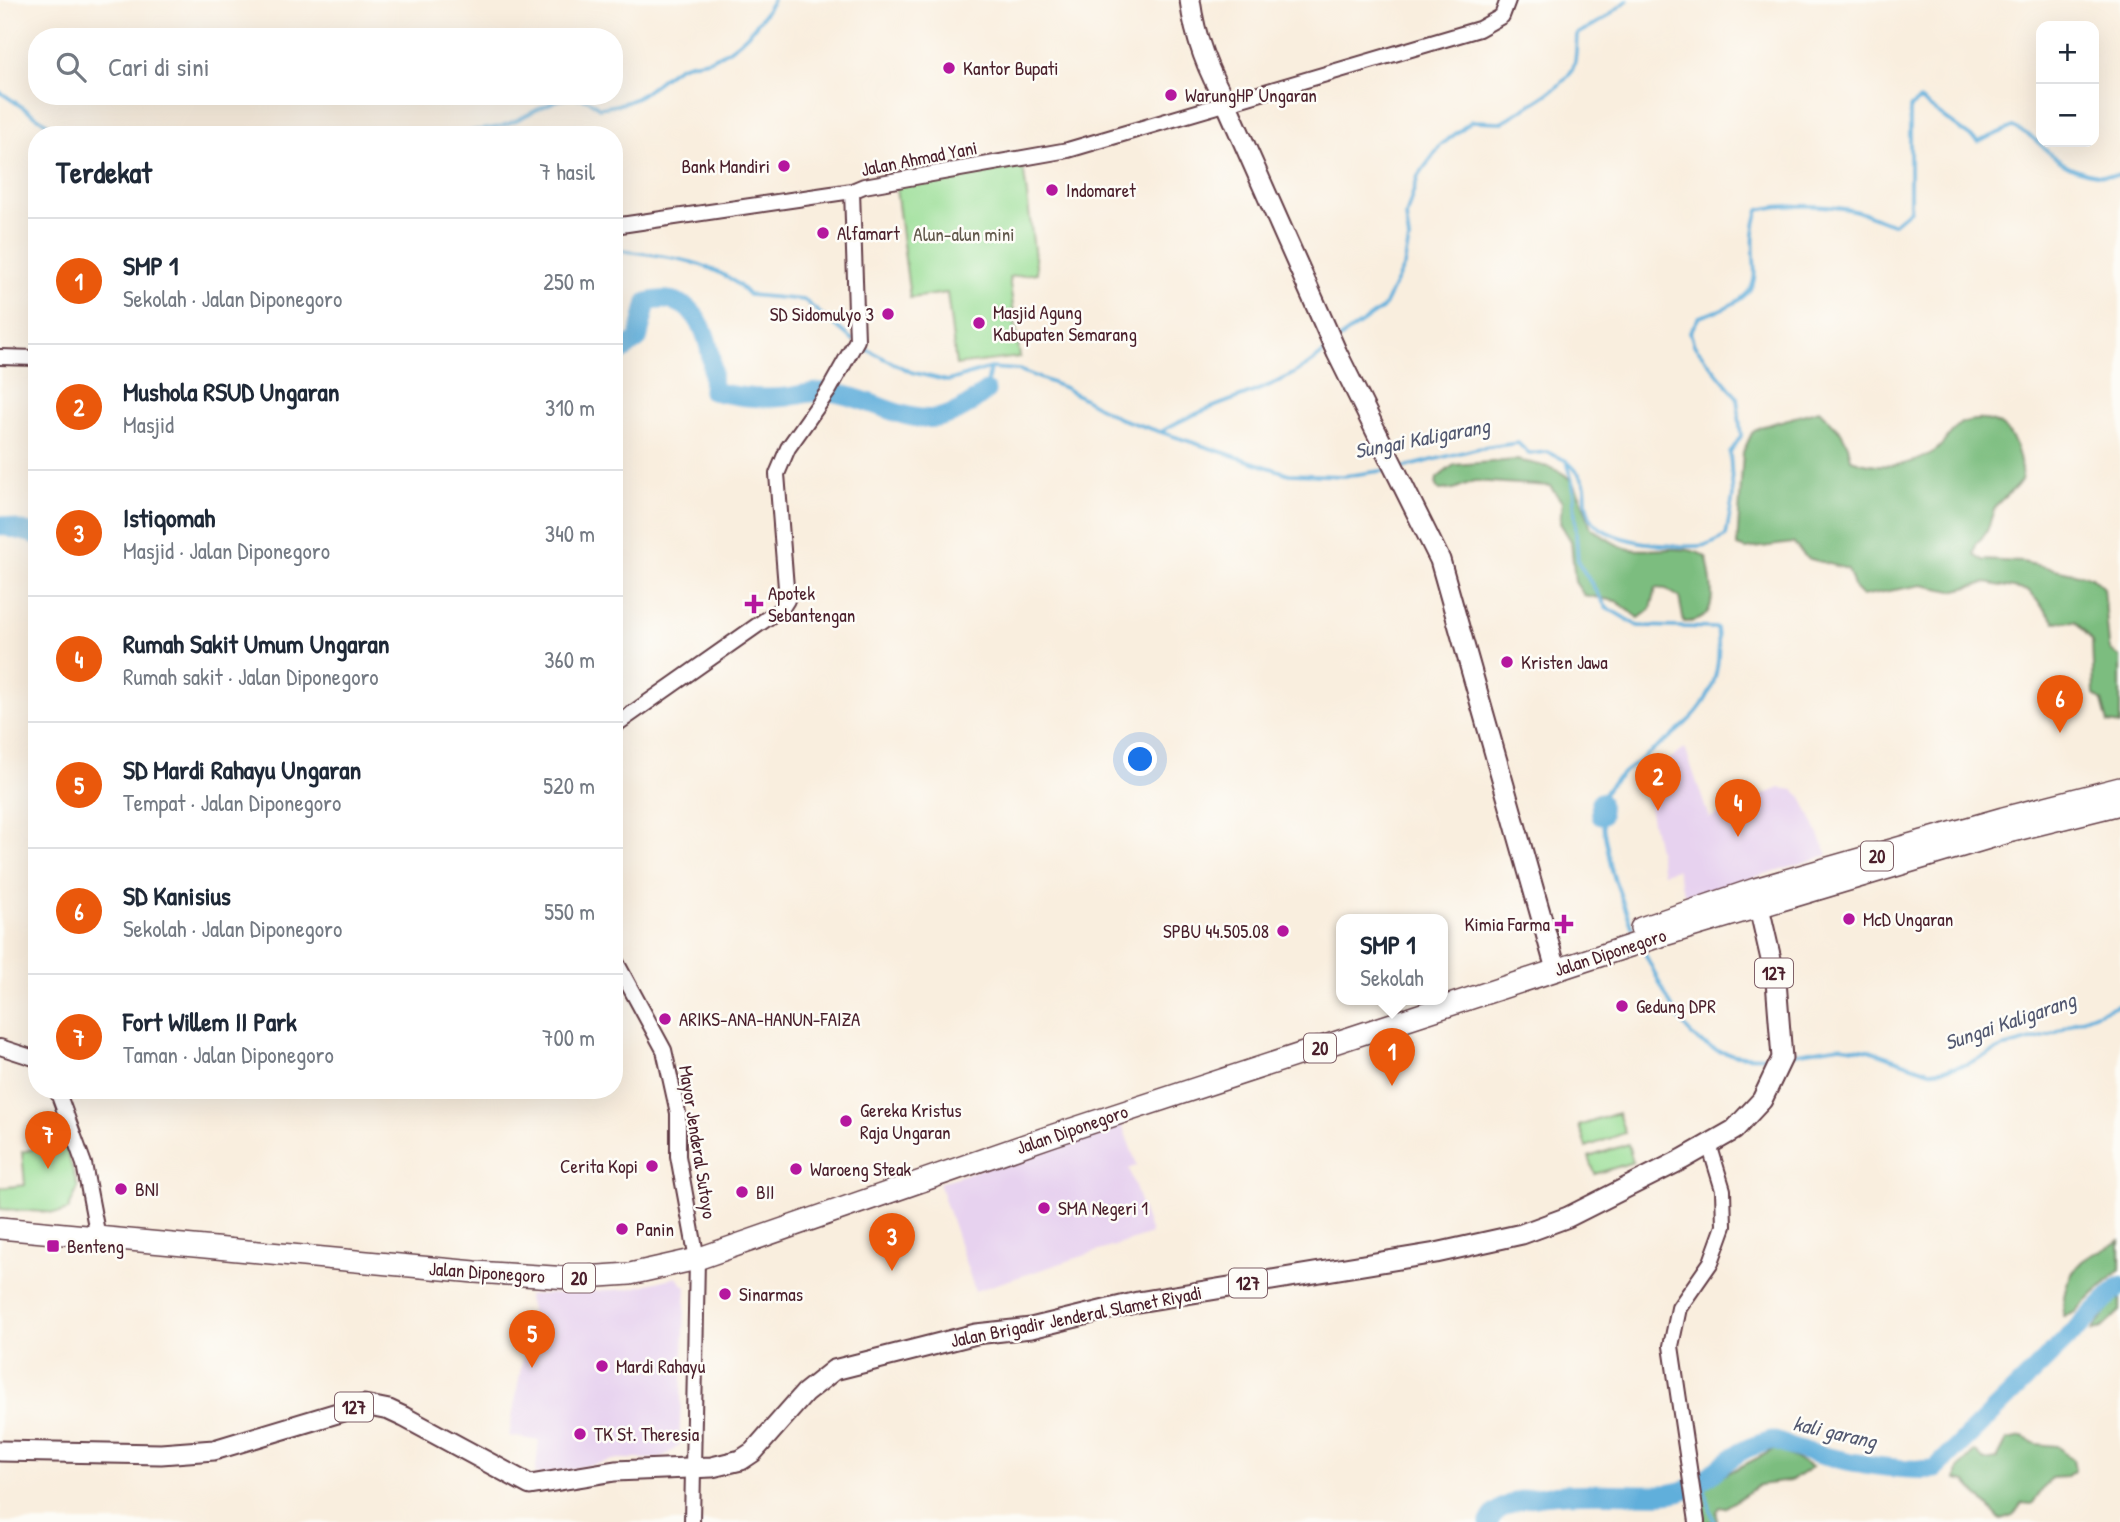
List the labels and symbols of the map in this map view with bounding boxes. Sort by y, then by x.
place label: Kantor Bupati [963,55,1058,81]
marker: Kantor Bupati [941,60,957,76]
place label: WarungHP Ungaran [1185,82,1317,108]
marker: WarungHP Ungaran [1163,87,1179,103]
street label: Jalan Ahmad Yani [859,134,979,182]
place label: Bank Mandiri [681,153,770,179]
marker: Bank Mandiri [776,158,792,174]
place label: Indomaret [1066,177,1136,203]
marker: Indomaret [1044,182,1060,198]
place label: Alfamart [837,220,900,246]
park label: Alun-alun mini [913,221,1015,247]
marker: Alfamart [815,225,831,241]
place label: Masjid Agung Kabupaten Semarang [993,299,1137,347]
place label: SD Sidomulyo 3 [770,301,874,327]
marker: SD Sidomulyo 3 [880,306,896,322]
marker: Masjid Agung Kabupaten Semarang [971,315,987,331]
water label: Sungai Kaligarang [1352,410,1494,465]
place label: Apotek Sebantengan [768,580,855,628]
marker: Apotek Sebantengan [746,596,762,612]
place label: Kristen Jawa [1521,649,1608,675]
marker: Kristen Jawa [1499,654,1515,670]
pin: 6 [2037,675,2083,733]
your location [1123,742,1157,776]
pin: 2 [1635,753,1681,811]
pin: 4 [1715,779,1761,837]
road number: 20 [1861,842,1893,870]
place label: McD Ungaran [1863,906,1953,932]
place label: Kimia Farma [1465,911,1551,937]
marker: McD Ungaran [1841,911,1857,927]
marker: Kimia Farma [1556,916,1572,932]
place label: SPBU 44.505.08 [1163,918,1269,944]
street label: Jalan Diponegoro [1551,922,1670,982]
marker: SPBU 44.505.08 [1275,923,1291,939]
road number: 127 [1755,958,1793,988]
water label: Sungai Kaligarang [1941,984,2081,1057]
place label: Gedung DPR [1636,993,1716,1019]
marker: Gedung DPR [1614,998,1630,1014]
place label: ARIKS-ANA-HANUN-FAIZA [679,1006,860,1032]
marker: ARIKS-ANA-HANUN-FAIZA [657,1011,673,1027]
pin: 1 [1369,1028,1415,1086]
road number: 20 [1304,1034,1336,1063]
street label: Mayor Jenderal Sutoyo [673,1064,723,1221]
place label: Gereka Kristus Raja Ungaran [860,1097,962,1145]
street label: Jalan Diponegoro [1013,1098,1132,1160]
pin: 7 [25,1111,71,1169]
marker: Gereka Kristus Raja Ungaran [838,1113,854,1129]
place label: Cerita Kopi [560,1153,638,1179]
place label: Waroeng Steak [810,1156,911,1182]
marker: Cerita Kopi [644,1158,660,1174]
marker: Waroeng Steak [788,1161,804,1177]
place label: BNI [135,1176,159,1202]
place label: BII [756,1179,775,1205]
marker: BNI [113,1181,129,1197]
marker: BII [734,1184,750,1200]
place label: SMA Negeri 1 [1058,1195,1148,1221]
marker: SMA Negeri 1 [1036,1200,1052,1216]
pin: 3 [869,1213,915,1271]
place label: Panin [636,1216,674,1242]
marker: Panin [614,1221,630,1237]
place label: Benteng [67,1233,124,1259]
marker: Benteng [45,1238,61,1254]
street label: Jalan Diponegoro [428,1255,546,1289]
road number: 20 [563,1264,595,1293]
road number: 127 [1229,1268,1267,1298]
street label: Jalan Brigadir Jenderal Slamet Riyadi [948,1279,1204,1353]
place label: Sinarmas [739,1281,803,1307]
marker: Sinarmas [717,1286,733,1302]
pin: 5 [509,1310,555,1368]
place label: Mardi Rahayu [616,1353,706,1379]
marker: Mardi Rahayu [594,1358,610,1374]
road number: 127 [335,1392,373,1422]
water label: kali garang [1790,1408,1881,1456]
place label: TK St. Theresia [594,1421,700,1447]
marker: TK St. Theresia [572,1426,588,1442]

